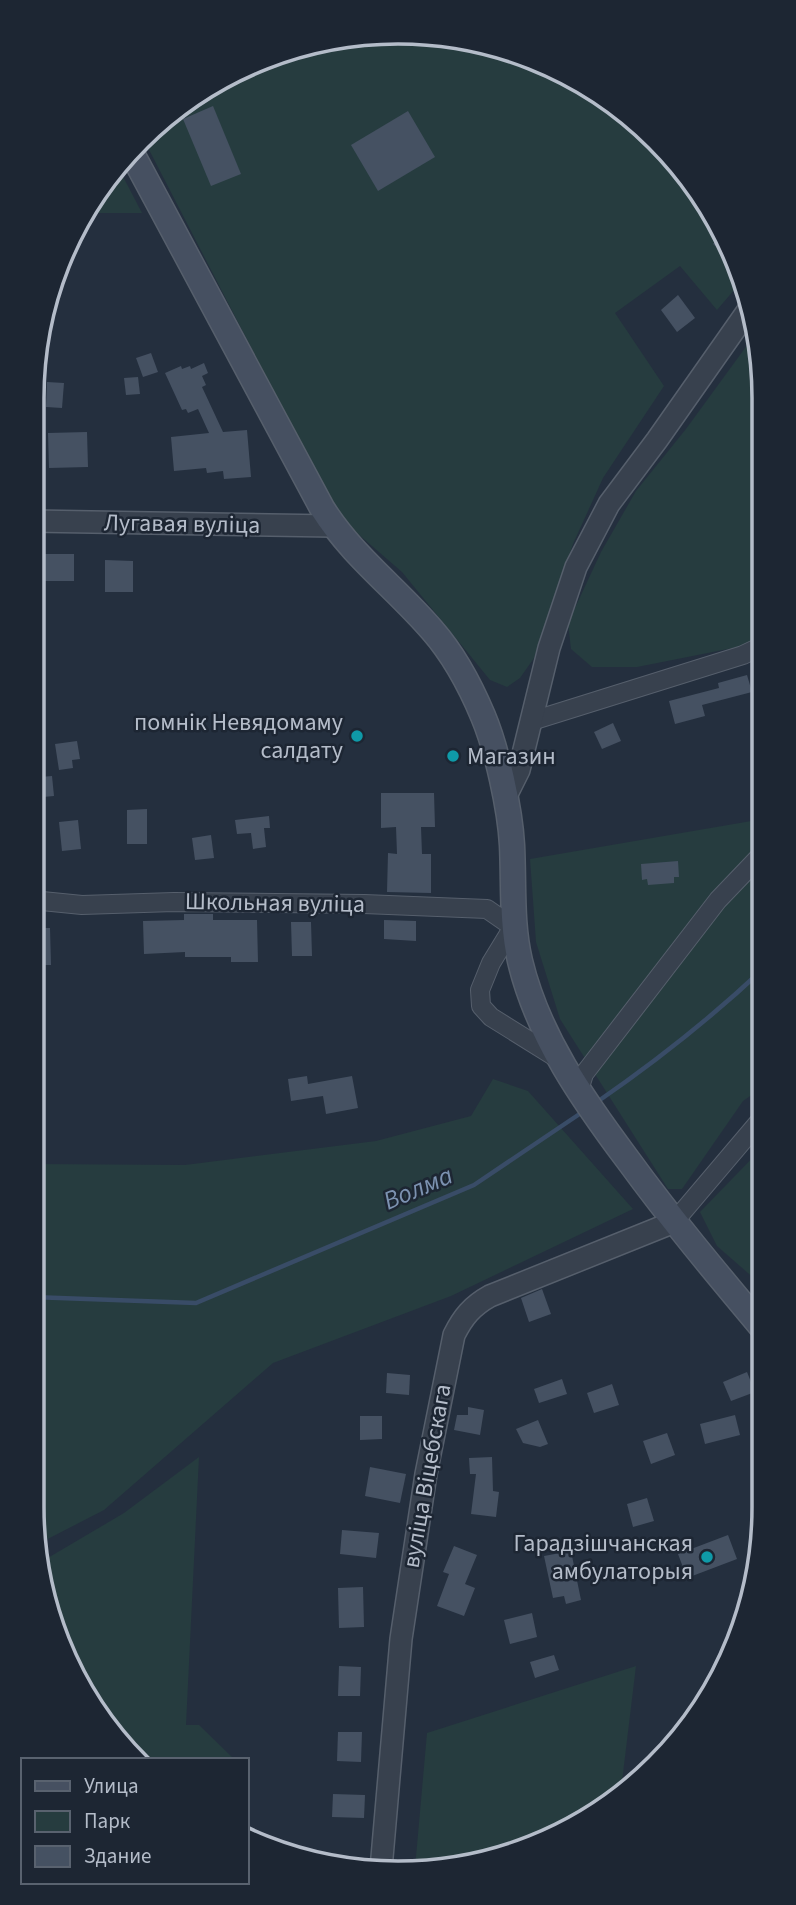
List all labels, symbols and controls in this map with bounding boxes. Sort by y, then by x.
street label: Лугавая вуліца [104,505,260,543]
place label: помнік Невядомаму салдату [134,705,343,768]
marker: помнік Невядомаму салдату [349,728,365,744]
place label: Магазин [467,739,556,774]
marker: Магазин [445,748,461,764]
street label: Школьная вуліца [185,884,365,922]
water label: Волма [377,1157,459,1219]
street label: вуліца Віцебскага [394,1381,460,1571]
place label: Гарадзішчанская амбулаторыя [514,1526,693,1589]
marker: Гарадзішчанская амбулаторыя [699,1549,715,1565]
legend [21,1758,248,1884]
text: Улица [84,1771,139,1801]
text: Парк [84,1806,131,1836]
text: Здание [84,1841,152,1871]

